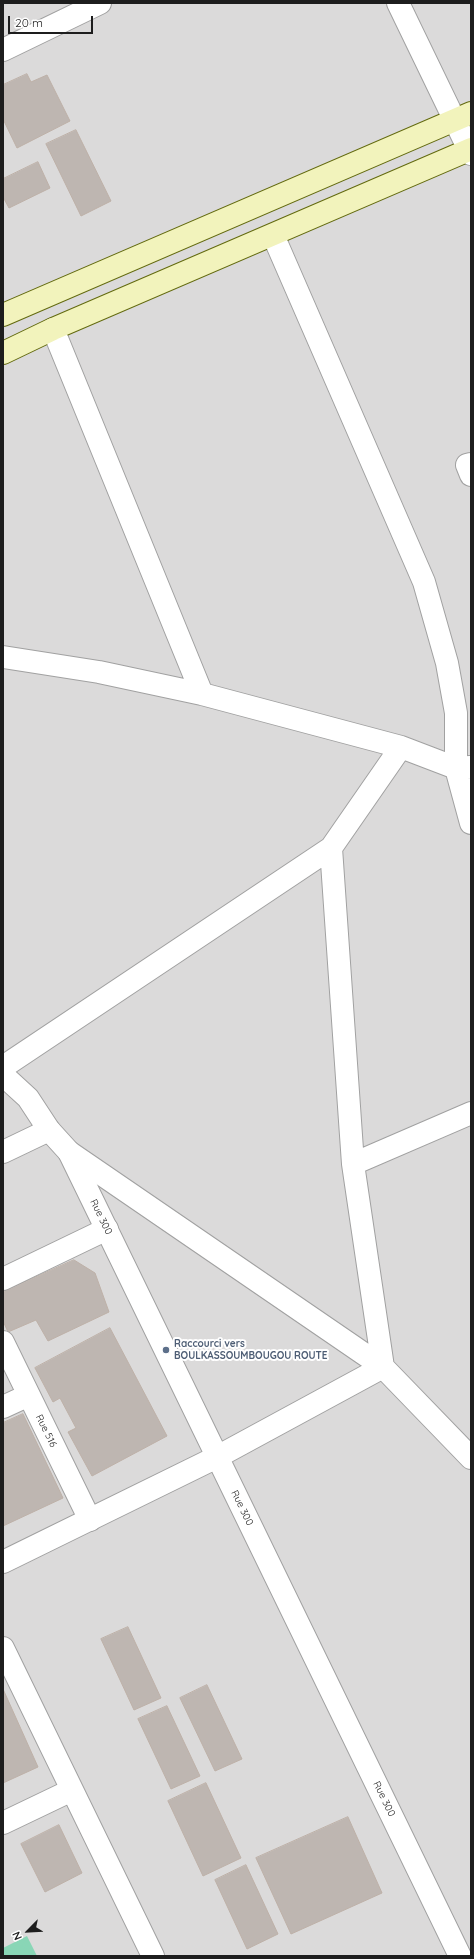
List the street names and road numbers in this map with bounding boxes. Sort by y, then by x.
street label: Rue 300 [87,1197,115,1237]
street label: Rue 516 [33,1413,59,1449]
street label: Rue 300 [228,1488,256,1528]
street label: Rue 300 [370,1779,398,1819]

